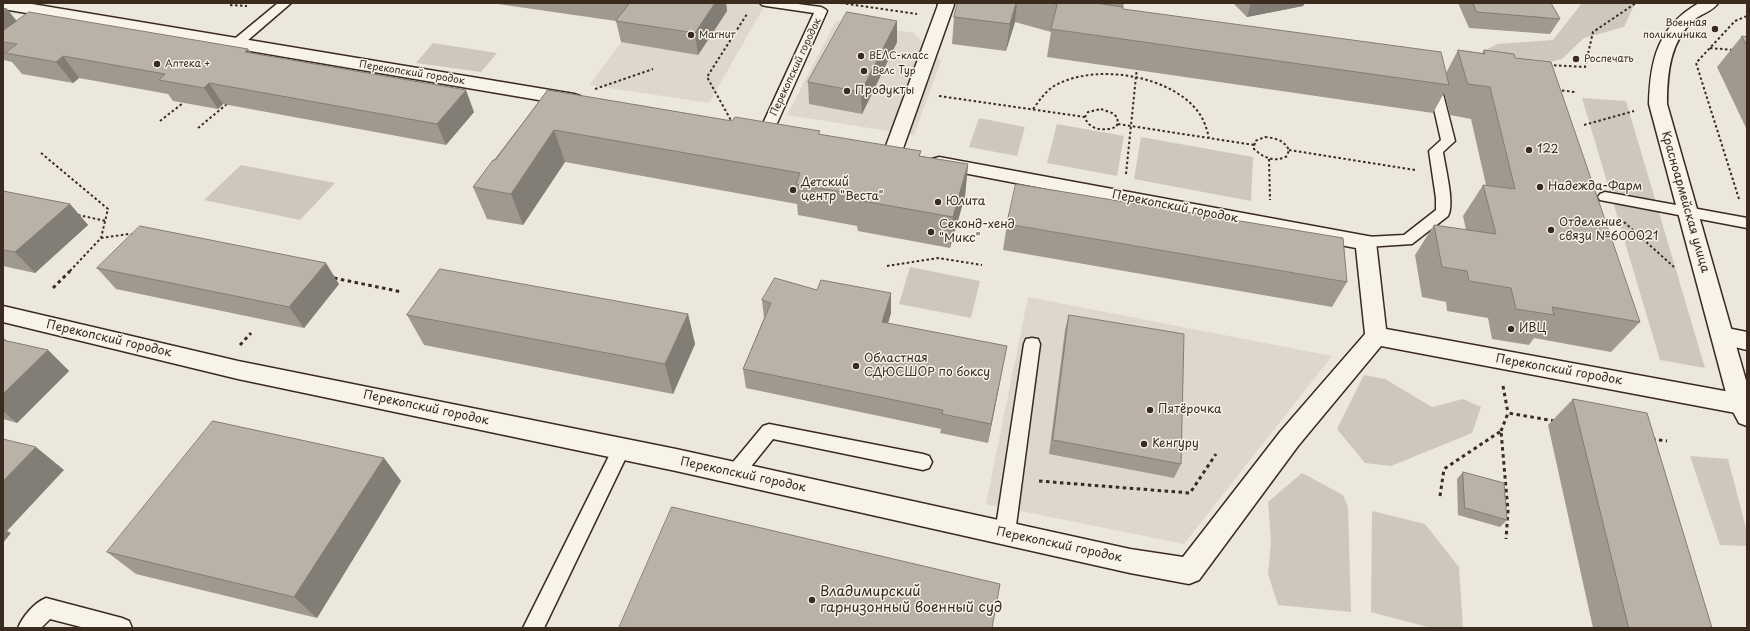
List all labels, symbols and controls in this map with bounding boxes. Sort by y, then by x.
street label: Перекопский городок [768,16,824,118]
place label: Военная поликлиника [1643,17,1707,40]
marker: Военная поликлиника [1710,24,1720,34]
place label: Магнит [699,29,736,41]
marker: Магнит [686,30,696,40]
place label: ВЕЛС-класс [869,50,929,62]
marker: ВЕЛС-класс [856,51,866,61]
place label: Роспечать [1584,53,1634,65]
marker: Роспечать [1571,54,1581,64]
place label: Аптека + [165,58,211,70]
marker: Аптека + [152,59,162,69]
street label: Перекопский городок [358,59,466,87]
place label: Велс Тур [872,65,916,77]
marker: Велс Тур [859,66,869,76]
place label: Продукты [855,84,914,98]
marker: Продукты [842,86,852,96]
street label: Красноармейская улица [1658,130,1712,274]
place label: 122 [1537,143,1559,157]
marker: 122 [1524,145,1534,155]
place label: Детский центр "Веста" [801,176,884,204]
place label: Надежда-Фарм [1548,180,1642,194]
marker: Надежда-Фарм [1535,182,1545,192]
marker: Детский центр "Веста" [788,185,798,195]
street label: Перекопский городок [1111,188,1239,226]
place label: Юлита [946,195,985,209]
marker: Юлита [933,197,943,207]
place label: Отделение связи №600021 [1559,216,1658,244]
place label: Секонд-хенд "Микс" [939,218,1015,246]
marker: Отделение связи №600021 [1546,225,1556,235]
marker: Секонд-хенд "Микс" [926,227,936,237]
street label: Перекопский городок [45,318,173,360]
place label: ИВЦ [1519,322,1546,336]
marker: ИВЦ [1506,324,1516,334]
place label: Областная СДЮСШОР по боксу [864,352,990,380]
street label: Перекопский городок [1495,352,1623,388]
marker: Областная СДЮСШОР по боксу [851,361,861,371]
street label: Перекопский городок [362,388,490,428]
place label: Пятёрочка [1158,403,1221,417]
marker: Пятёрочка [1145,405,1155,415]
place label: Кенгуру [1152,437,1199,451]
marker: Кенгуру [1139,439,1149,449]
street label: Перекопский городок [679,455,807,495]
street label: Перекопский городок [995,525,1123,565]
place label: Владимирский гарнизонный военный суд [820,584,1002,616]
marker: Владимирский гарнизонный военный суд [807,595,817,605]

